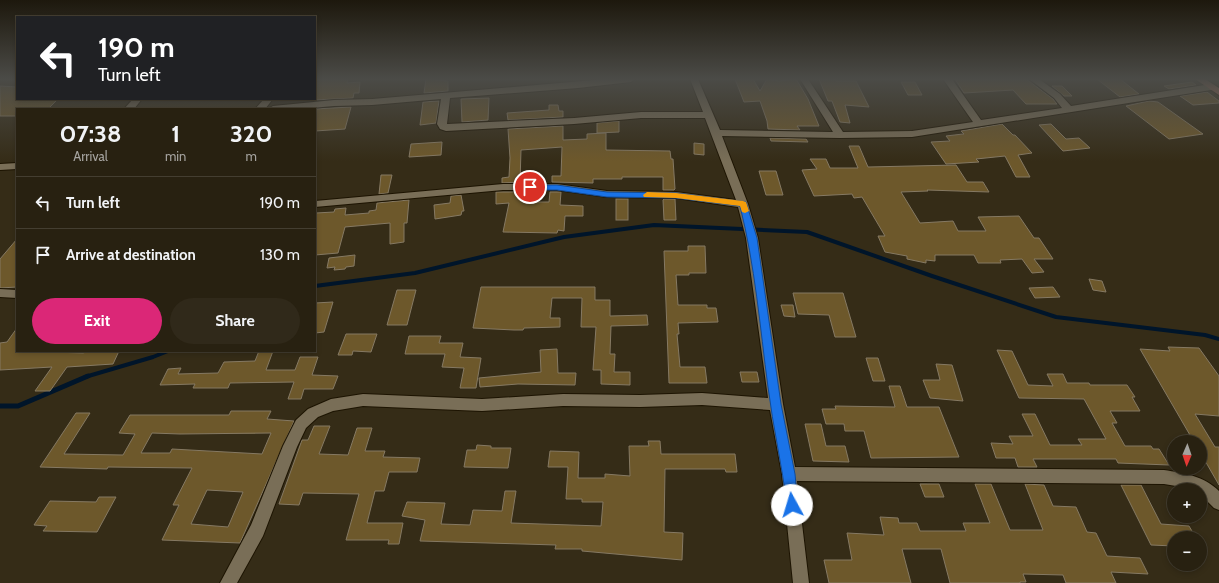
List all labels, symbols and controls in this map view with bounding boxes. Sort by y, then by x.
text: 190 m [98,30,174,64]
icon: left [32,32,84,84]
text: Turn left [98,64,161,86]
text: 07:38 [60,119,121,148]
text: 1 [171,119,180,148]
text: 320 [230,119,272,148]
text: Arrival [73,148,108,164]
text: min [165,148,186,164]
text: m [245,148,257,164]
pin [513,170,547,204]
icon: arrive [519,176,541,198]
icon: left [32,192,54,214]
text: Turn left [66,194,120,212]
text: 190 m [260,194,300,212]
icon: arrive [32,244,54,266]
text: Arrive at destination [66,246,196,264]
text: 130 m [260,246,300,264]
button: Exit [32,298,162,344]
button: Share [170,298,300,344]
north arrow [1167,435,1207,475]
map controls [1167,435,1207,571]
button: + [1167,483,1207,523]
position arrow [771,484,813,526]
button: − [1167,531,1207,571]

